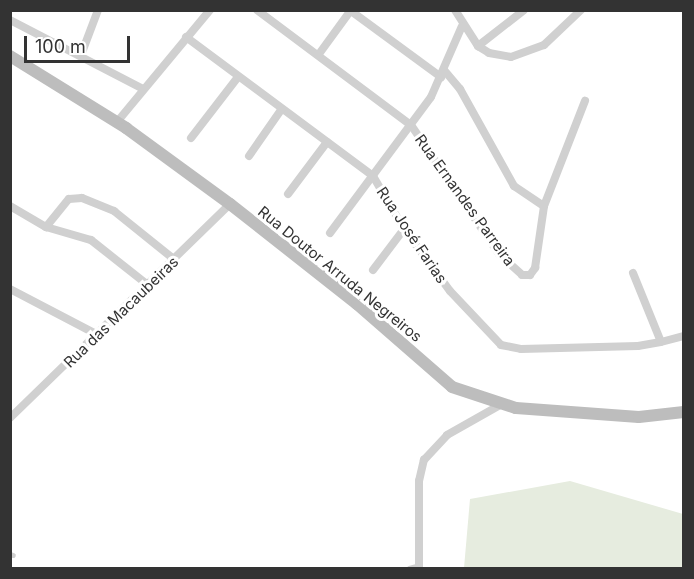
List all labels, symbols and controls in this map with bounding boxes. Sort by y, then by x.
scale bar [27,24,134,62]
text: 100 m [35,36,86,57]
street label: Rua Ernandes Parreira [411,131,519,269]
street label: Rua José Farias [373,183,451,287]
street label: Rua Doutor Arruda Negreiros [255,202,425,346]
street label: Rua das Macaubeiras [60,253,182,371]

